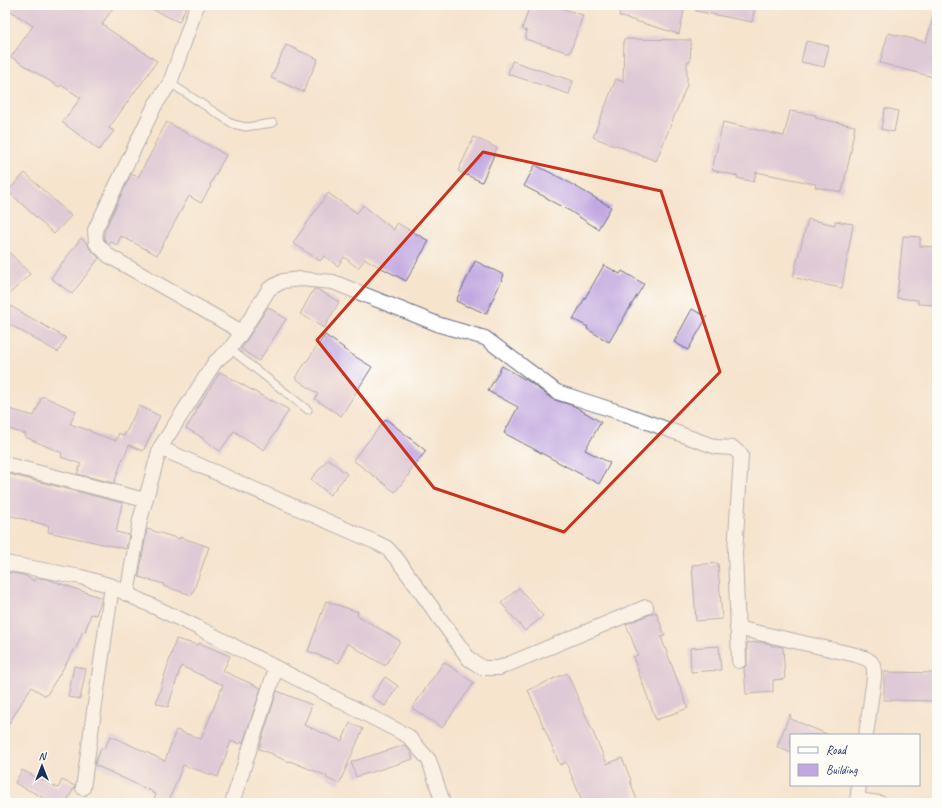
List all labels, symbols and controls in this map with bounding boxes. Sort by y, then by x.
legend [790,734,920,786]
text: Road [826,742,848,758]
north arrow [22,746,62,786]
text: N [39,749,48,763]
text: Building [826,762,858,778]

